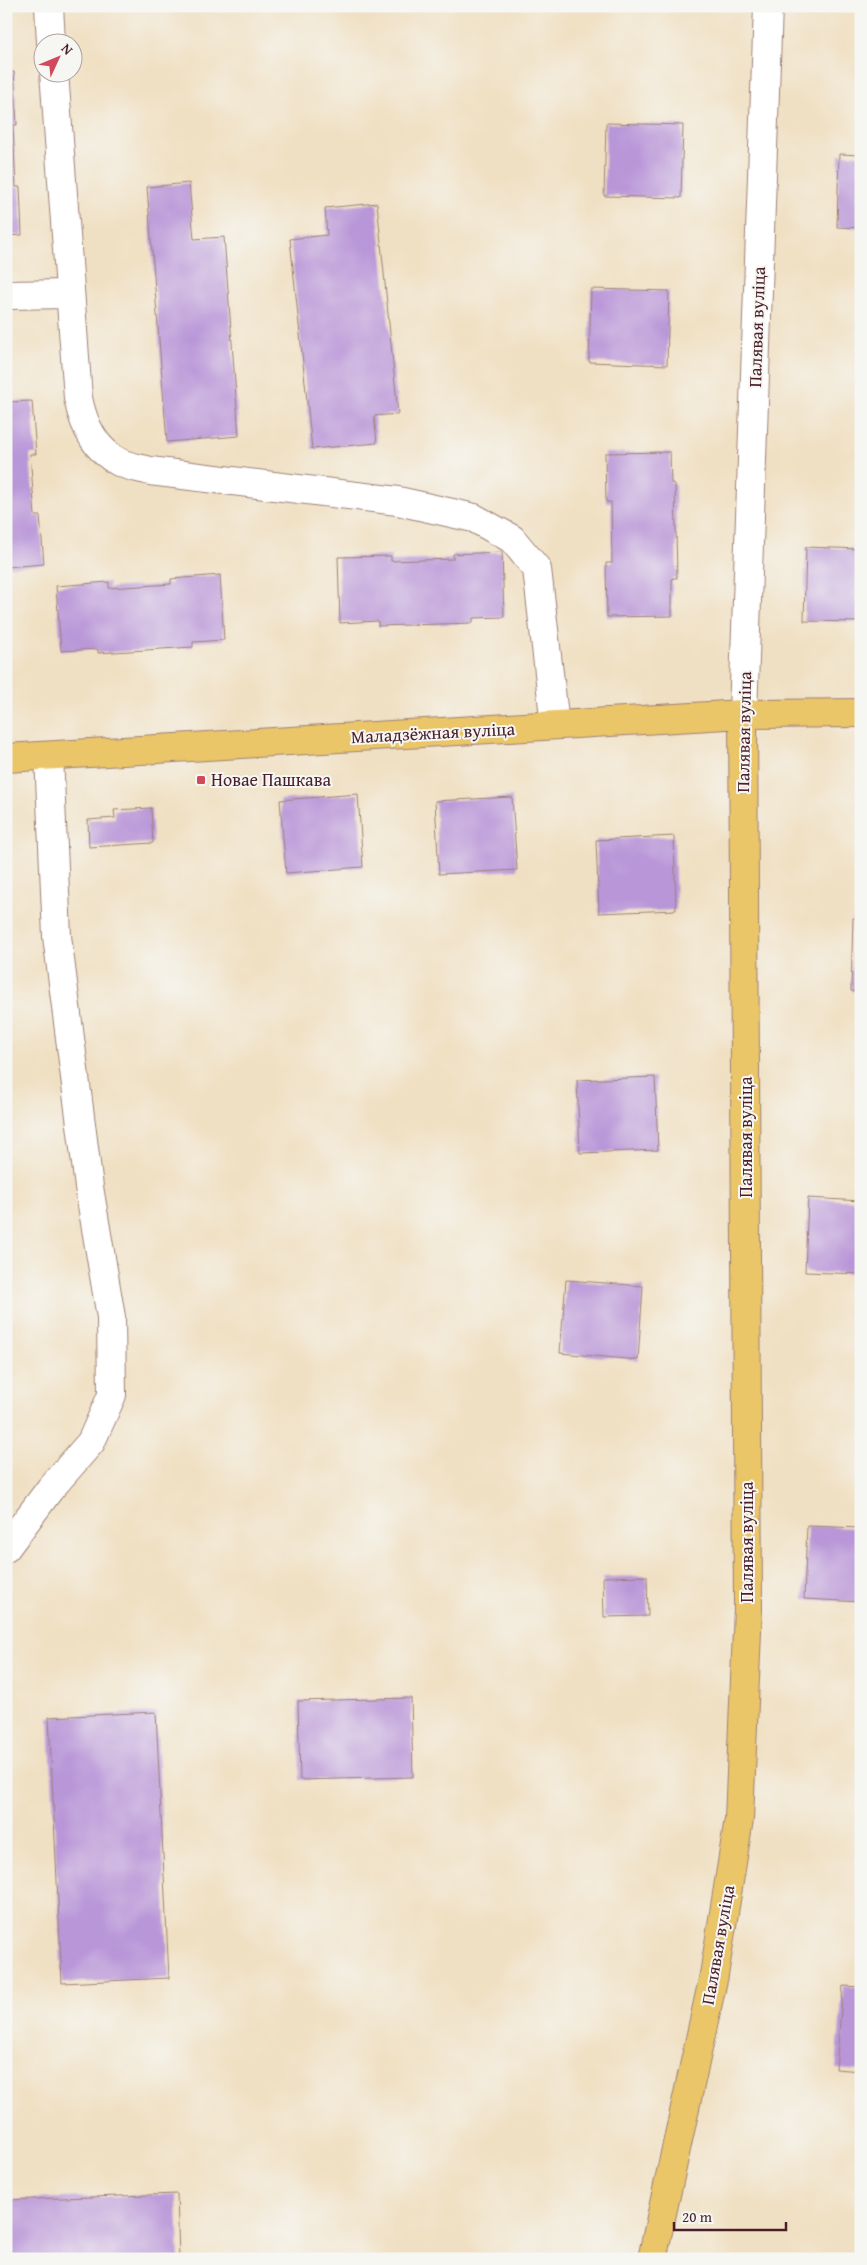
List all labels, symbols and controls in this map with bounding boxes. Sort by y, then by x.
north arrow [32,32,82,82]
text: N [57,39,78,60]
street label: Палявая вуліца [741,265,772,388]
street label: Палявая вуліца [729,671,758,793]
street label: Маладзёжная вуліца [350,715,516,750]
place label: Новае Пашкава [211,766,331,793]
marker: Новае Пашкава [195,774,207,786]
street label: Палявая вуліца [732,1076,759,1198]
street label: Палявая вуліца [733,1481,760,1603]
street label: Палявая вуліца [694,1882,741,2007]
scale bar [674,2200,787,2232]
text: 20 m [682,2206,713,2227]

